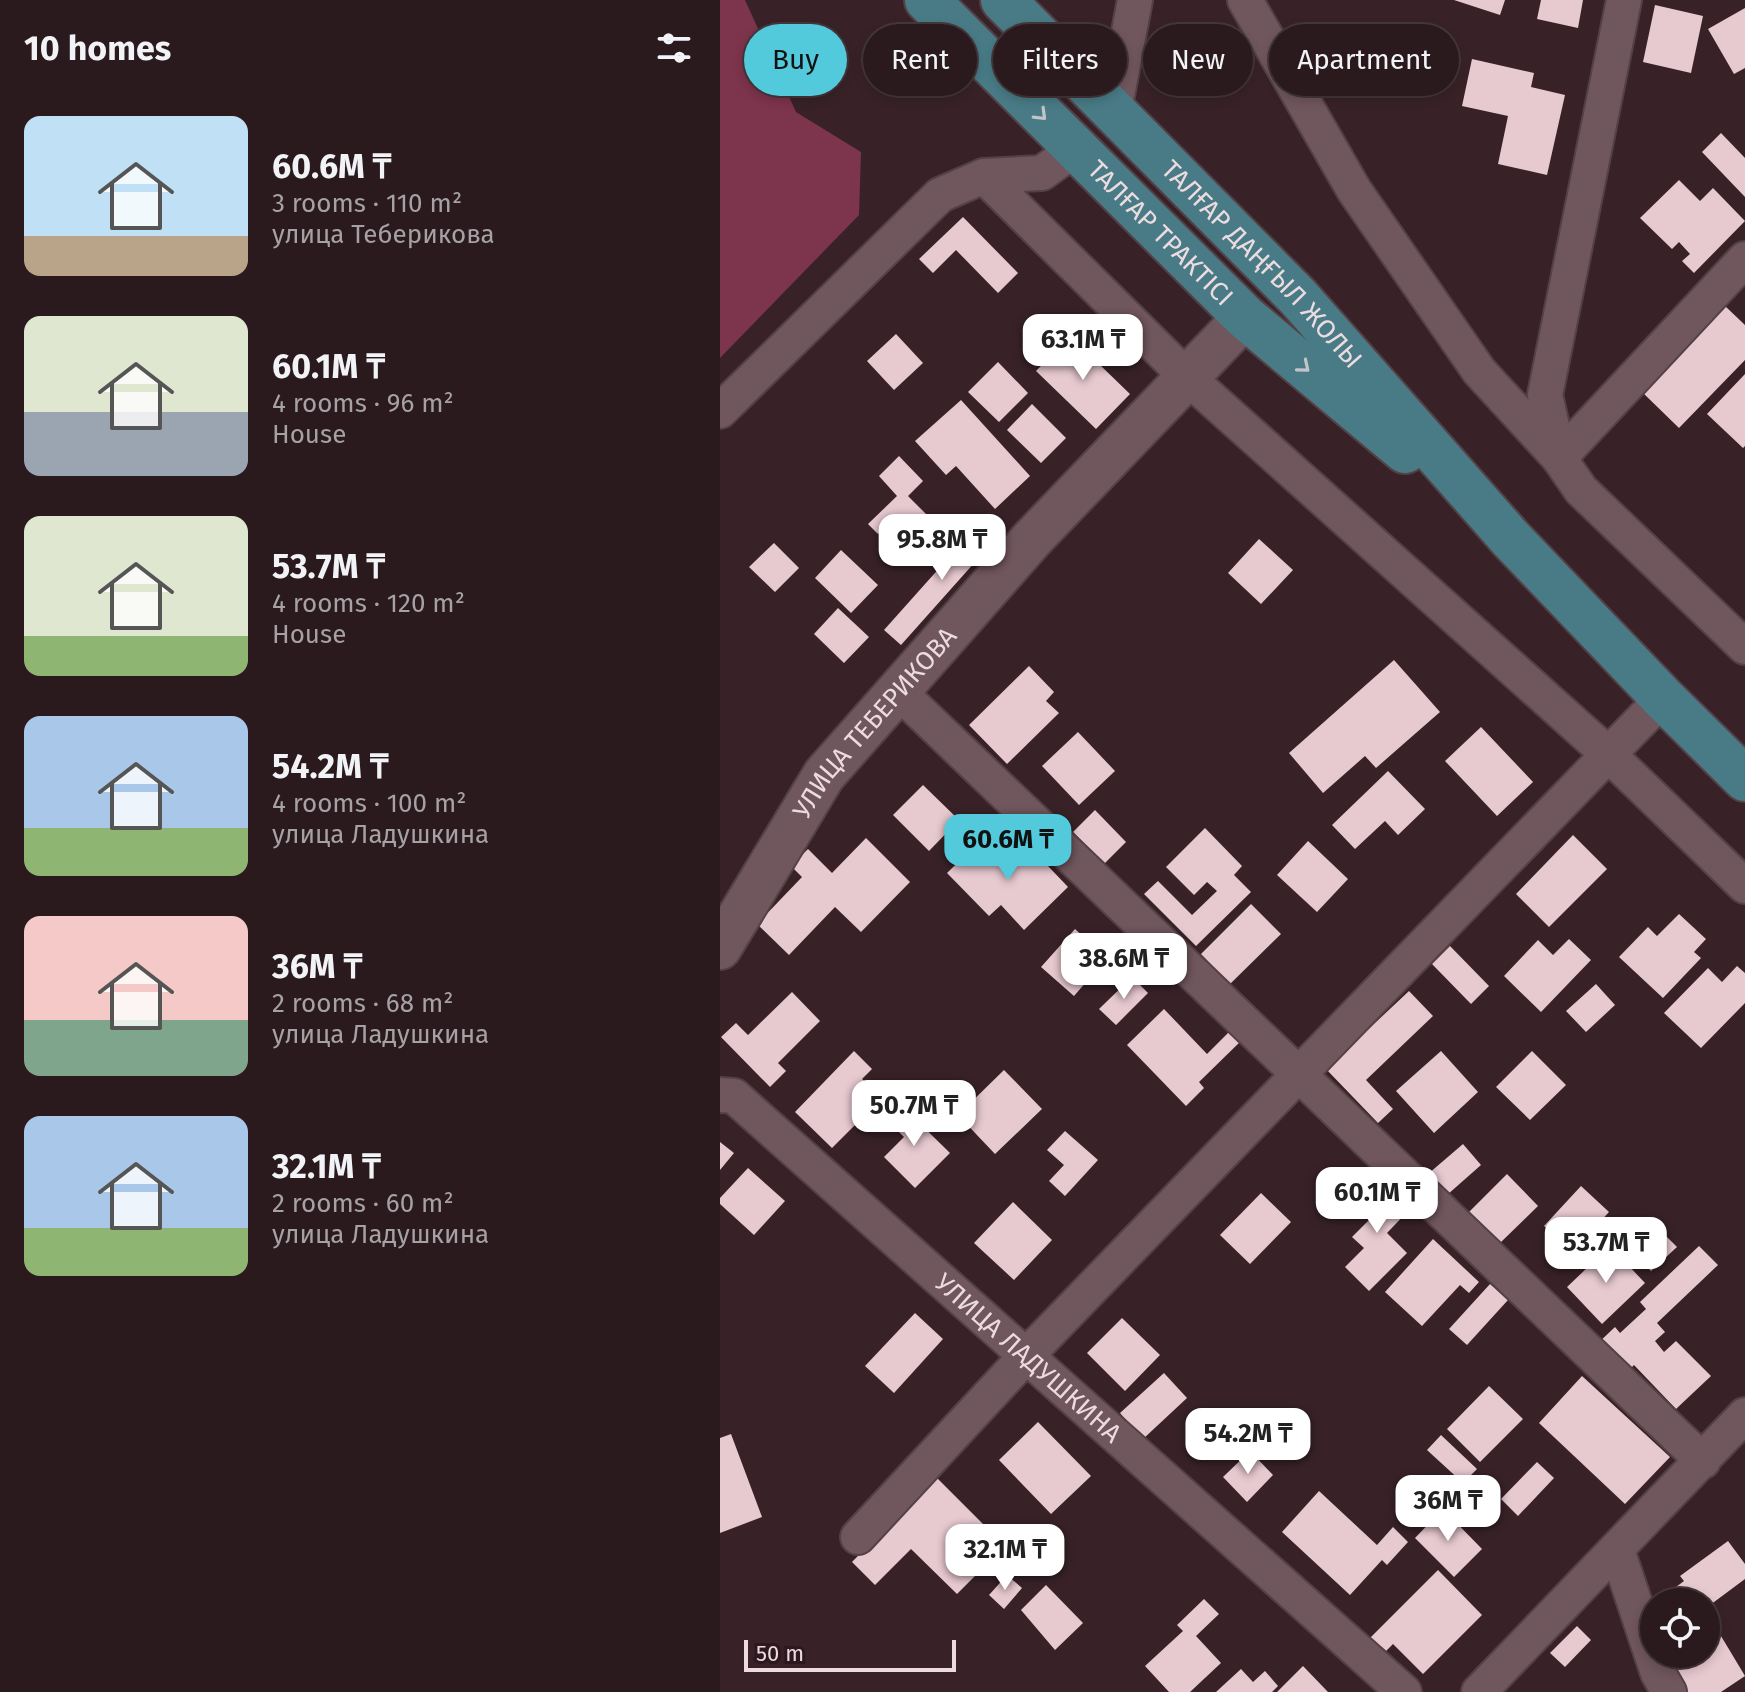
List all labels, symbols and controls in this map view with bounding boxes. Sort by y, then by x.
chip: Buy [744,24,847,96]
chip: Rent [863,24,977,96]
chip: Filters [993,24,1127,96]
chip: New [1143,24,1253,96]
chip: Apartment [1269,24,1459,96]
icon: filters [652,26,696,70]
text: 10 homes [24,28,171,69]
one-way arrow [1032,106,1046,120]
text: 60.6M ₸ [272,146,391,187]
icon: home [88,148,184,244]
street label: ТАЛҒАР ТРАКТІСІ [1082,154,1240,312]
street label: ТАЛҒАР ДАҢҒЫЛ ЖОЛЫ [1155,154,1369,374]
text: 3 rooms · 110 m² [272,188,462,219]
text: улица Теберикова [272,219,495,250]
pin: 63.1M ₸ [1009,314,1157,382]
text: 63.1M ₸ [1041,324,1125,355]
text: 60.1M ₸ [272,346,385,387]
icon: home [88,348,184,444]
one-way arrow [1295,357,1310,372]
text: 4 rooms · 96 m² [272,388,454,419]
text: House [272,419,346,450]
pin: 95.8M ₸ [868,514,1016,582]
text: 95.8M ₸ [897,524,987,555]
text: 53.7M ₸ [272,546,385,587]
icon: home [88,548,184,644]
text: 4 rooms · 120 m² [272,588,465,619]
text: House [272,619,346,650]
street label: УЛИЦА ТЕБЕРИКОВА [786,620,963,824]
text: 54.2M ₸ [272,746,389,787]
icon: home [88,748,184,844]
text: 4 rooms · 100 m² [272,788,467,819]
pin: 60.6M ₸ [934,814,1082,882]
text: улица Ладушкина [272,819,489,850]
text: 60.6M ₸ [962,824,1054,855]
pin: 38.6M ₸ [1050,933,1198,1001]
text: 38.6M ₸ [1079,943,1169,974]
text: 36M ₸ [272,946,362,987]
icon: home [88,948,184,1044]
text: 2 rooms · 68 m² [272,988,453,1019]
text: улица Ладушкина [272,1019,489,1050]
pin: 50.7M ₸ [840,1080,988,1148]
text: 50.7M ₸ [870,1090,958,1121]
text: 32.1M ₸ [272,1146,381,1187]
icon: home [88,1148,184,1244]
pin: 60.1M ₸ [1303,1167,1451,1235]
text: 60.1M ₸ [1334,1177,1420,1208]
text: 2 rooms · 60 m² [272,1188,454,1219]
pin: 53.7M ₸ [1532,1217,1680,1285]
text: улица Ладушкина [272,1219,489,1250]
text: 53.7M ₸ [1563,1227,1649,1258]
street label: УЛИЦА ЛАДУШКИНА [929,1267,1128,1449]
pin: 54.2M ₸ [1174,1408,1322,1476]
text: 54.2M ₸ [1203,1418,1293,1449]
pin: 36M ₸ [1392,1475,1504,1543]
text: 36M ₸ [1414,1485,1482,1516]
pin: 32.1M ₸ [931,1524,1079,1592]
text: 32.1M ₸ [963,1534,1047,1565]
map controls [1640,1588,1720,1668]
button: locate [1640,1588,1720,1668]
scale bar [744,1636,956,1672]
text: 50 m [756,1640,804,1667]

